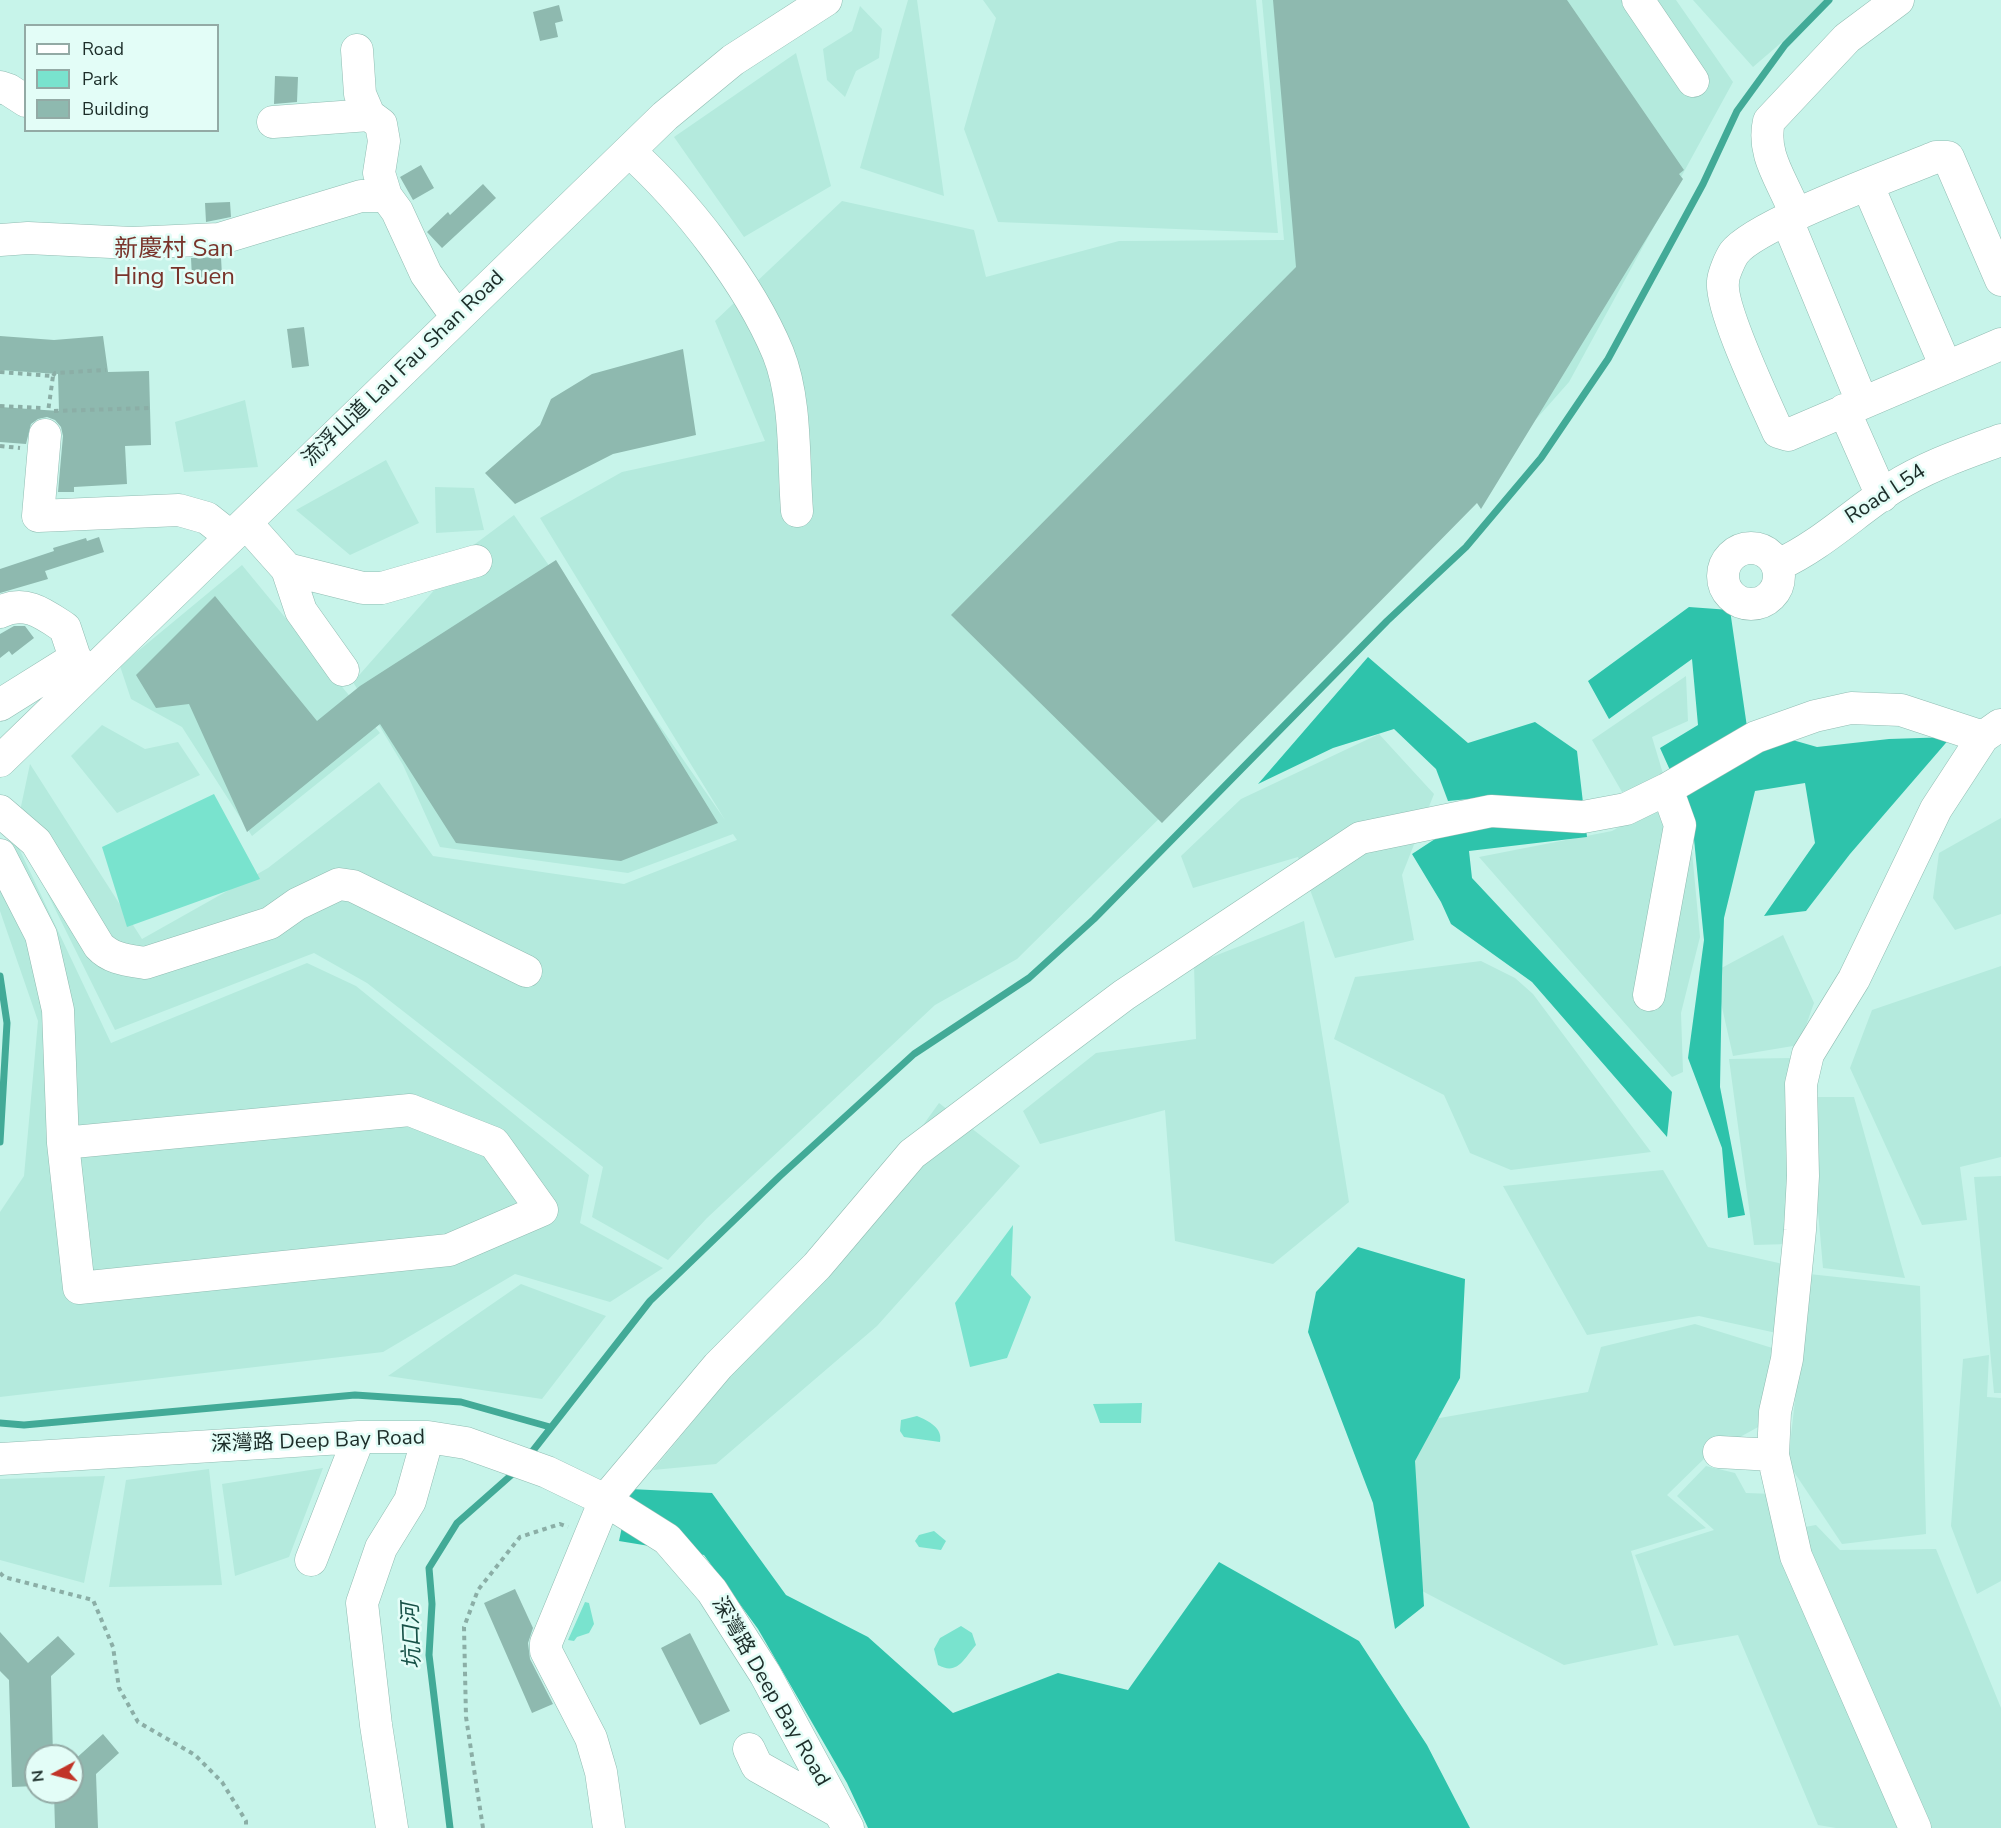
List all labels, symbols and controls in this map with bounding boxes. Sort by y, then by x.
legend [24,24,219,132]
text: Road [82,37,124,61]
text: Park [82,67,118,91]
text: Building [82,97,149,121]
district label: 新慶村 San Hing Tsuen [106,236,242,292]
street label: 流浮山道 Lau Fau Shan Road [298,266,510,472]
street label: Road L54 [1841,460,1931,530]
street label: 深灣路 Deep Bay Road [211,1426,425,1458]
street label: 深灣路 Deep Bay Road [706,1593,834,1791]
water label: 坑口河 [399,1603,427,1669]
north arrow [24,1744,84,1804]
text: N [26,1769,50,1783]

